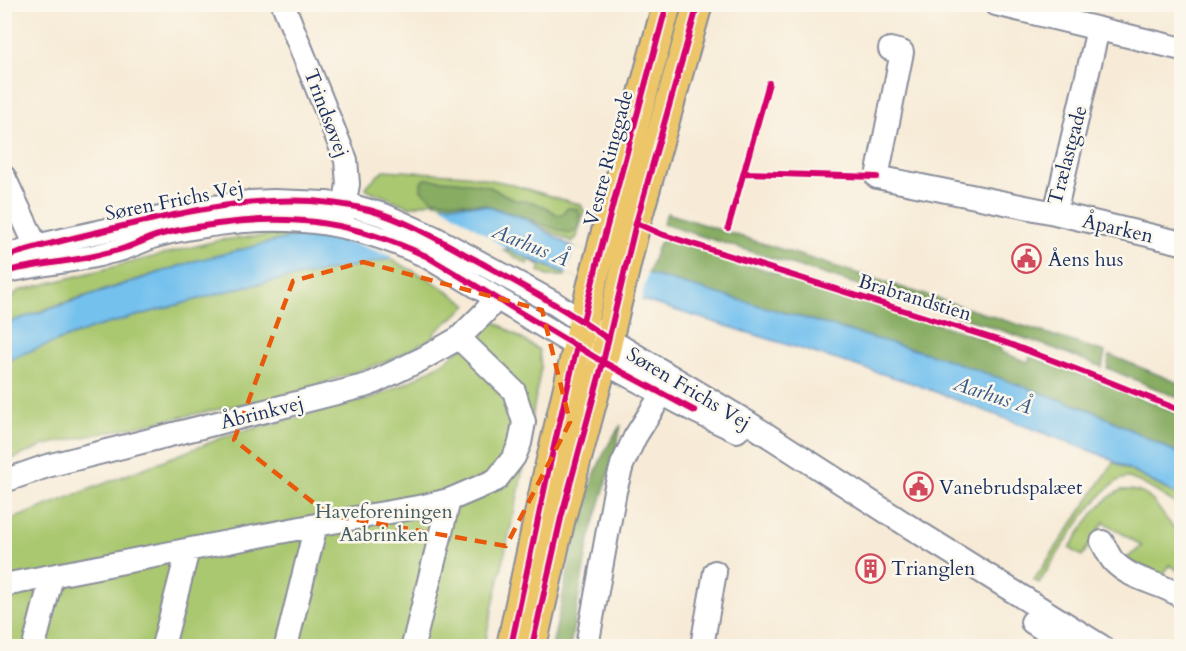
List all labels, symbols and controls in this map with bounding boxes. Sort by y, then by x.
street label: Trindsøvej [297,65,356,161]
street label: Vestre Ringgade [577,87,640,229]
street label: Trælastgade [1041,102,1094,208]
street label: Søren Frichs Vej [103,174,246,227]
street label: Åparken [1080,207,1157,250]
water label: Aarhus Å [487,216,574,274]
public building icon: Åens hus [1011,243,1043,275]
place label: Åens hus [1048,246,1123,273]
street label: Brabrandstien [855,267,975,328]
street label: Søren Frichs Vej [622,341,756,436]
water label: Aarhus Å [949,369,1036,422]
street label: Åbrinkvej [218,389,307,436]
public building icon: Vanebrudspalæet [902,471,934,503]
place label: Vanebrudspalæet [939,474,1083,501]
park label: Haveforeningen Aabrinken [315,498,454,548]
building icon: Trianglen [854,552,886,584]
place label: Trianglen [891,555,976,582]

